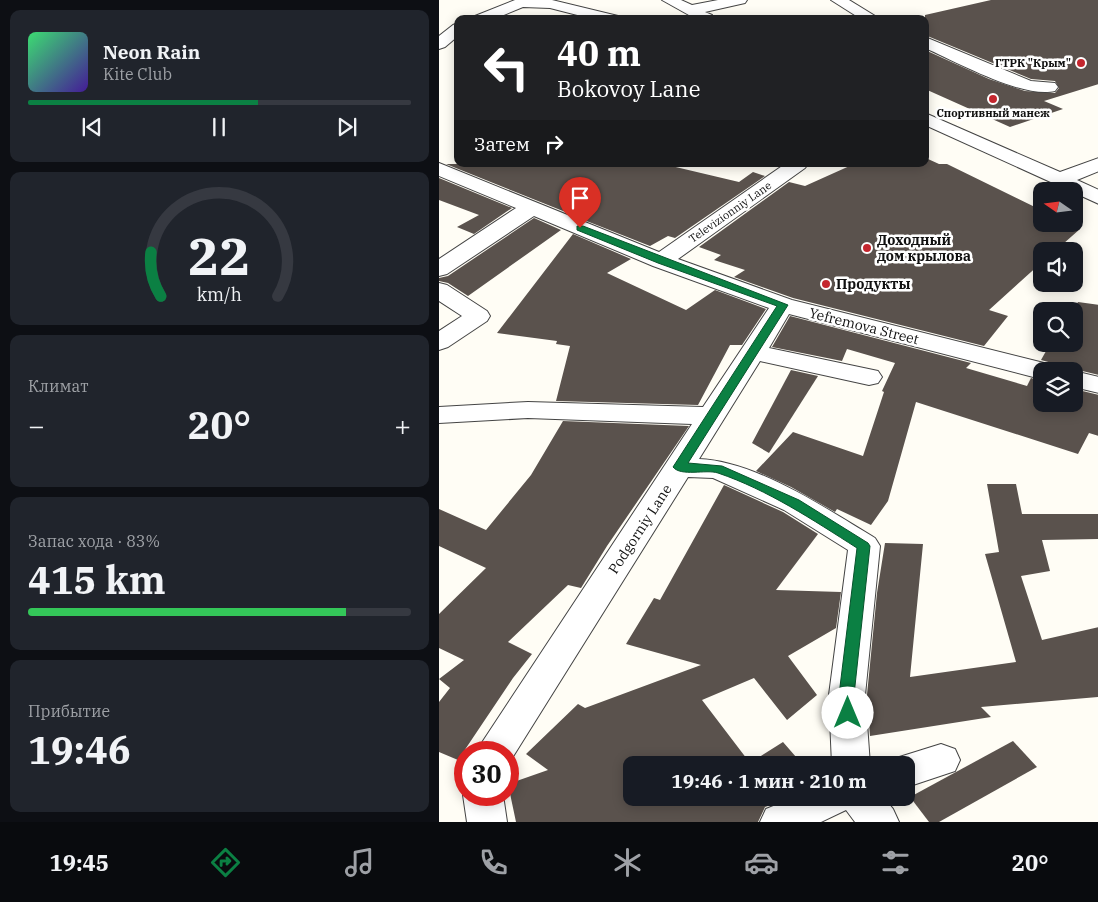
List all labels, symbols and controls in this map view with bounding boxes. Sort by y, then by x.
text: 40 m [557,30,641,76]
icon: left [474,35,539,100]
text: Neon Rain [103,40,200,64]
place label: ГТРК "Крым" [995,56,1071,70]
marker: ГТРК "Крым" [1075,57,1087,69]
text: Kite Club [103,64,172,84]
text: Bokovoy Lane [557,74,700,103]
marker: Спортивный манеж [987,93,999,105]
place label: Спортивный манеж [936,106,1050,120]
icon: previous [78,113,106,141]
icon: pause [205,113,233,141]
icon: next [333,113,361,141]
icon: right [540,130,568,158]
text: Затем [474,132,530,156]
pin [559,177,601,228]
street label: Televizionniy Lane [686,178,774,246]
north arrow [1033,182,1083,232]
map controls [1033,182,1083,412]
icon: arrive [566,184,594,212]
text: 22 [188,222,251,289]
place label: Доходный дом крылова [877,231,971,265]
marker: Доходный дом крылова [861,242,873,254]
button: sound [1033,242,1083,292]
place label: Продукты [836,275,911,293]
marker: Продукты [820,278,832,290]
text: km/h [197,283,242,306]
button: search [1033,302,1083,352]
street label: Yefremova Street [807,304,921,348]
button: layers [1033,362,1083,412]
text: Климат [28,376,88,396]
text: 20° [188,400,251,449]
text: − [28,407,45,444]
text: + [394,407,411,444]
street label: Podgorniy Lane [604,481,676,577]
text: Запас хода · 83% [28,531,160,551]
text: 415 km [28,555,166,604]
position arrow [821,686,873,738]
text: Прибытие [28,701,110,721]
text: 19:46 [28,725,131,774]
speed limit sign: 30 [454,741,519,806]
text: 19:46 · 1 мин · 210 m [671,769,867,793]
icon: directions [208,845,243,880]
icon: music [342,845,377,880]
icon: phone [476,845,511,880]
icon: climate [610,845,645,880]
icon: car [744,845,779,880]
icon: filters [878,845,913,880]
text: 19:45 [49,848,109,877]
text: 20° [1012,848,1048,877]

